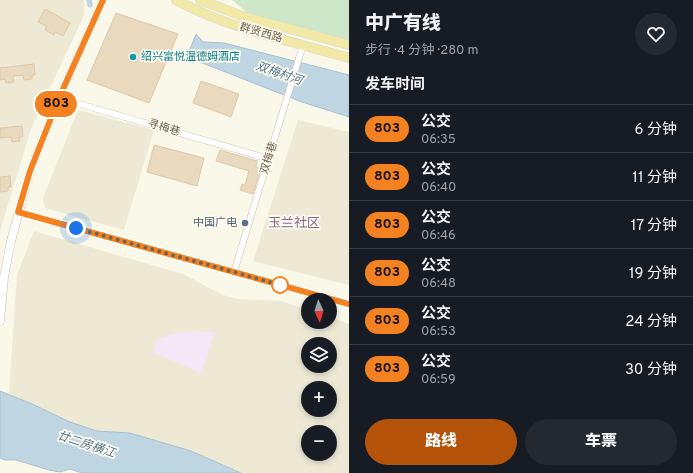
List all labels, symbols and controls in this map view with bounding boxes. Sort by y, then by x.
text: 中广有线 [365,12,441,36]
button: heart [635,13,677,55]
street label: 群贤西路 [238,20,284,46]
text: 步行 · 4 分钟 · 280 m [365,43,479,59]
place label: 绍兴富悦温德姆酒店 [141,50,240,64]
marker: 绍兴富悦温德姆酒店 [128,52,138,62]
water label: 双梅村河 [254,59,306,90]
text: 发车时间 [365,76,425,95]
line badge: 803 [33,91,79,117]
text: 803 [43,95,69,112]
text: 公交 [421,113,451,132]
street label: 寻梅巷 [146,117,182,139]
text: 803 [374,120,400,137]
text: 6 分钟 [635,121,677,140]
text: 06:35 [421,132,456,148]
street label: 双梅巷 [257,140,281,176]
text: 公交 [421,161,451,180]
text: 803 [374,168,400,185]
text: 11 分钟 [632,169,677,188]
text: 06:40 [421,180,456,196]
text: 公交 [421,209,451,228]
place label: 中国广电 [193,216,237,230]
district label: 玉兰社区 [268,216,320,232]
text: 803 [374,216,400,233]
text: 17 分钟 [631,217,677,236]
your location [66,218,86,238]
marker: 中国广电 [240,218,250,228]
text: 06:46 [421,228,456,244]
text: 公交 [421,257,451,276]
text: 803 [374,264,400,281]
text: 19 分钟 [629,265,677,284]
unlabelled marker [271,276,289,294]
text: 06:48 [421,276,456,292]
north arrow [301,293,337,329]
map controls [301,293,337,461]
text: 公交 [421,305,451,324]
text: 803 [374,312,400,329]
text: 24 分钟 [625,313,677,332]
text: 06:53 [421,324,456,340]
button: layers [301,337,337,373]
text: 公交 [421,353,451,372]
text: 803 [374,360,400,377]
text: 30 分钟 [625,361,677,380]
text: 06:59 [421,372,456,388]
button: + [301,381,337,417]
button: 路线 [365,419,517,465]
button: 车票 [525,419,677,465]
button: − [301,425,337,461]
water label: 廿二房横江 [55,428,119,462]

